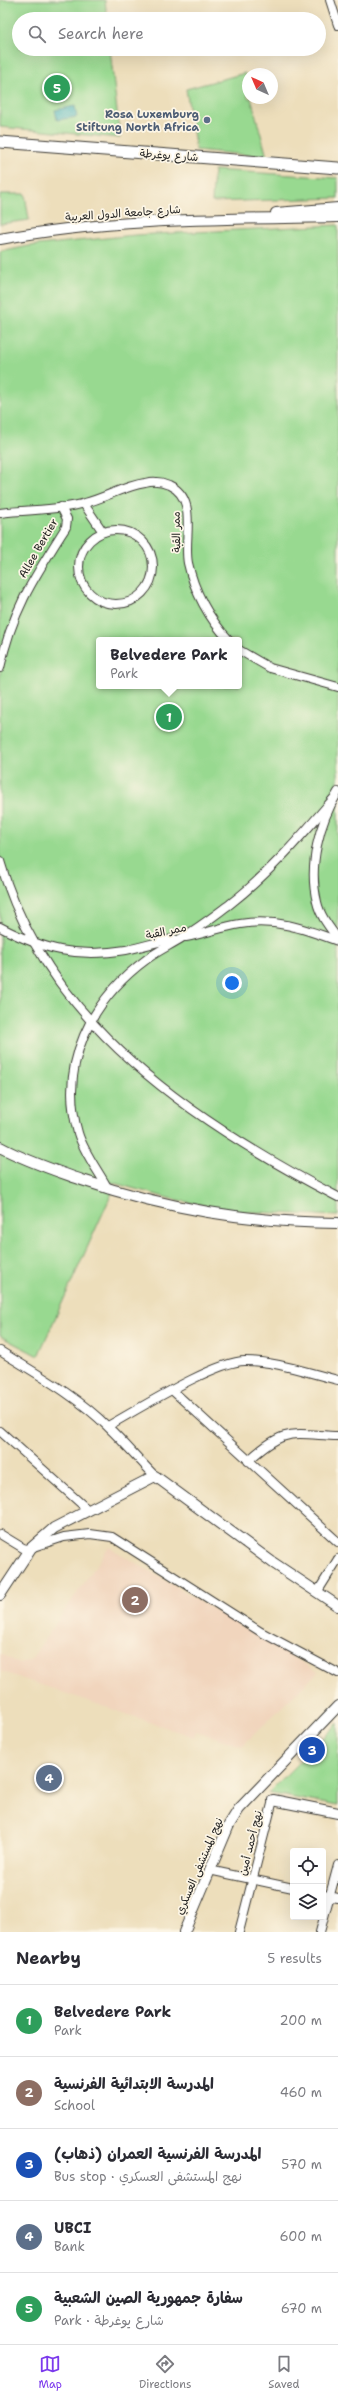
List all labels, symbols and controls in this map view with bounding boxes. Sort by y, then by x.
search box [12,12,326,56]
icon: search [26,23,48,45]
text: Search here [58,24,144,44]
north arrow [242,68,278,104]
pin: 5 [44,73,70,103]
place label: Rosa Luxemburg Stiftung North Africa [76,107,199,135]
marker: Rosa Luxemburg Stiftung North Africa [202,115,212,125]
street label: شارع يوغرطة [139,146,199,166]
street label: شارع جامعة الدول العربية [65,202,181,226]
street label: ممر القبة [169,511,184,553]
street label: Allee Bertier [15,516,62,581]
popup [96,637,242,689]
text: Belvedere Park [110,645,228,665]
text: Park [110,665,138,682]
pin: 1 [156,702,182,732]
street label: ممر القبة [144,920,188,943]
your location [222,973,242,993]
pin: 2 [122,1585,148,1615]
pin: 3 [299,1735,325,1765]
pin: 4 [36,1763,62,1793]
street label: نهج أحمد أمين [235,1809,266,1877]
street label: نهج المستشفى العسكري [172,1815,228,1917]
map controls [290,1848,326,1920]
button: locate [290,1848,326,1884]
button: layers [290,1884,326,1920]
text: Nearby [16,1947,81,1969]
text: 5 results [267,1950,322,1967]
text: Belvedere Park [54,2002,171,2022]
text: 1 [26,2012,32,2029]
text: 200 m [280,2012,322,2029]
text: Park [54,2022,82,2039]
text: المدرسة الابتدائية الفرنسية [54,2074,214,2094]
text: 2 [24,2084,34,2101]
text: 460 m [280,2084,322,2101]
text: School [54,2097,95,2114]
text: المدرسة الفرنسية العمران (ذهاب) [54,2144,261,2164]
text: 3 [24,2156,34,2173]
text: 570 m [281,2156,322,2173]
text: Bus stop · نهج المستشفى العسكري [54,2168,242,2185]
text: UBCI [54,2218,92,2238]
text: 4 [24,2228,34,2245]
text: 600 m [279,2228,322,2245]
text: Bank [54,2238,85,2255]
text: سفارة جمهورية الصين الشعبية [54,2288,243,2308]
text: 5 [25,2300,33,2317]
text: 670 m [281,2300,322,2317]
text: Park · شارع يوغرطة [54,2312,164,2329]
tab: Map [38,2353,62,2392]
tab: Directions [139,2353,191,2392]
tab: Saved [268,2353,300,2392]

